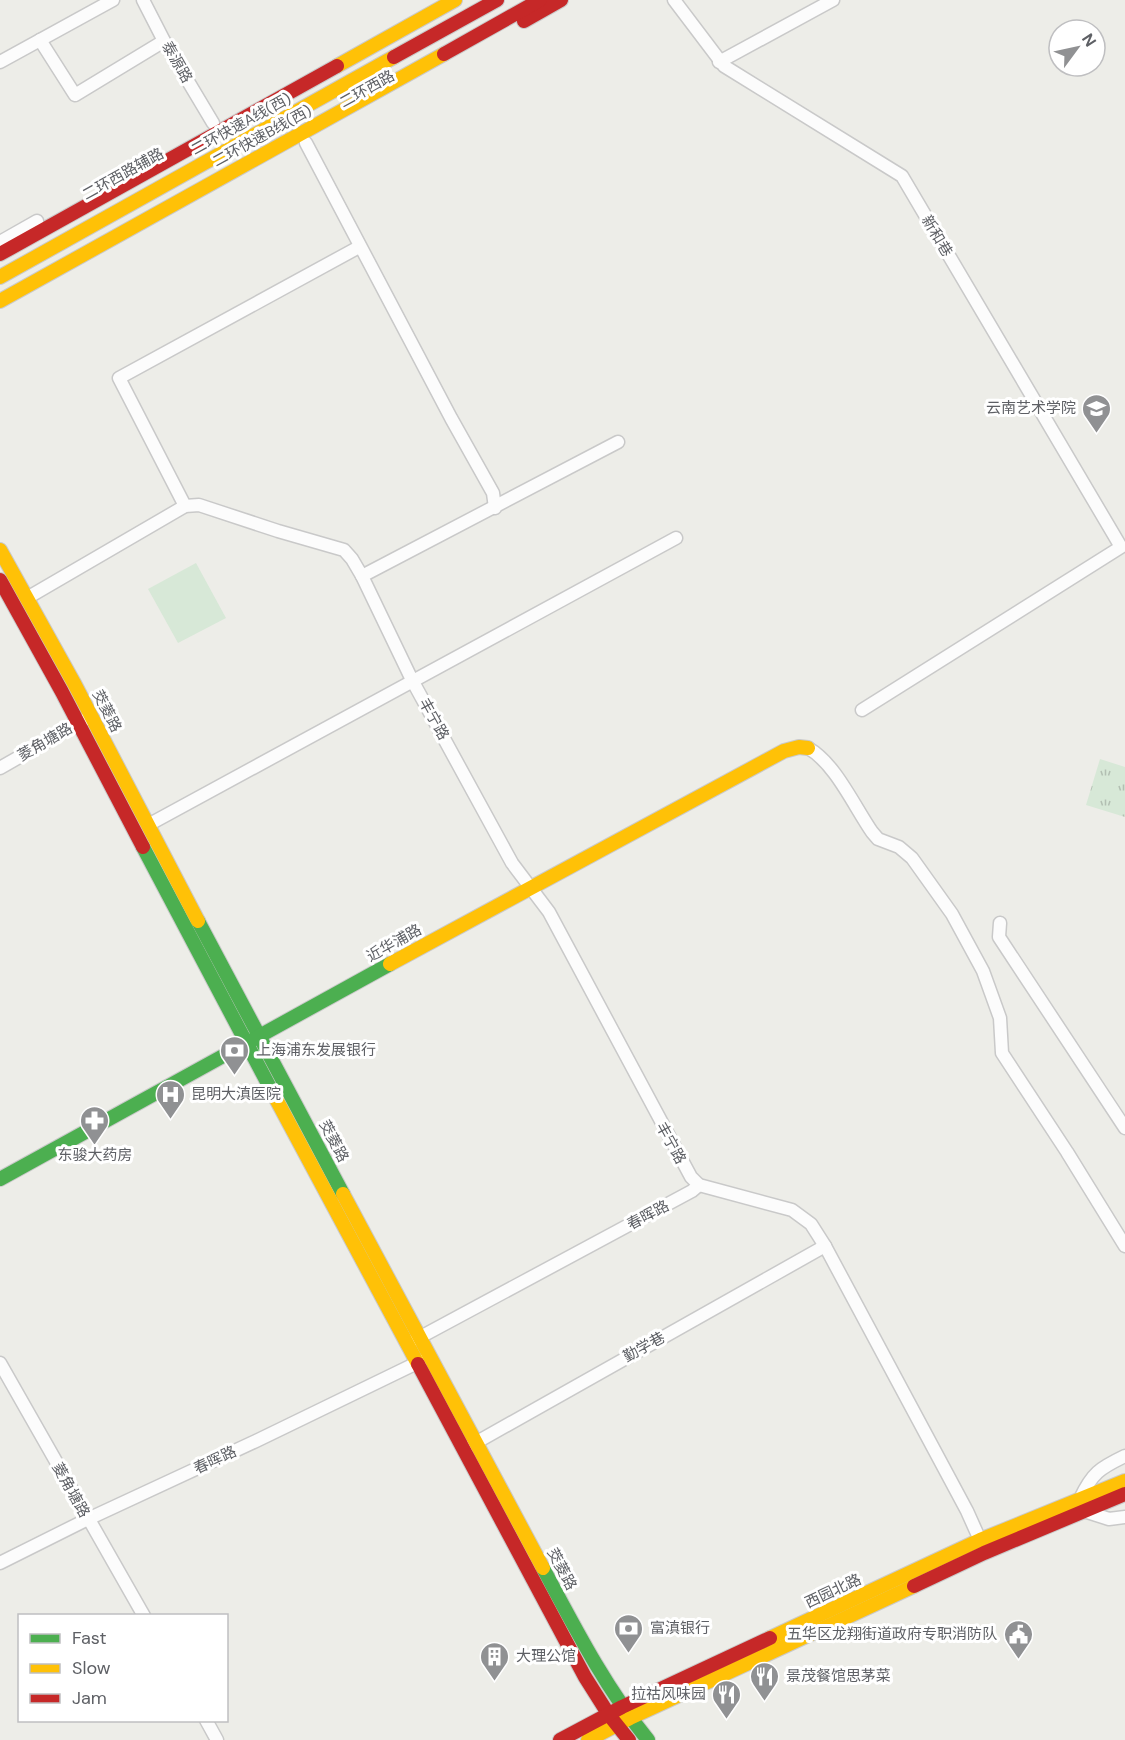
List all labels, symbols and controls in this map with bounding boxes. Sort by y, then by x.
north arrow [1047,18,1107,78]
text: N [1077,29,1101,51]
street label: 泰源路 [157,38,197,86]
street label: 二环西路 [336,66,398,112]
street label: 二环快速A线(西) [188,88,294,160]
street label: 二环快速B线(西) [209,101,315,171]
street label: 二环西路辅路 [79,143,167,205]
street label: 新和巷 [917,212,957,260]
school or university icon: 云南艺术学院 [1081,392,1113,434]
place label: 云南艺术学院 [986,398,1076,418]
street label: 茭菱路 [88,686,126,736]
street label: 丰宁路 [414,694,454,744]
street label: 菱角塘路 [14,718,76,766]
street label: 近华浦路 [363,920,425,966]
bank icon: 上海浦东发展银行 [219,1034,251,1076]
place label: 上海浦东发展银行 [256,1040,376,1060]
hospital icon: 昆明大滇医院 [154,1078,186,1120]
place label: 昆明大滇医院 [191,1084,281,1104]
pharmacy icon: 东骏大药房 [79,1104,111,1146]
street label: 茭菱路 [315,1116,353,1166]
street label: 丰宁路 [651,1118,691,1168]
place label: 东骏大药房 [57,1145,133,1165]
street label: 春晖路 [623,1196,673,1234]
street label: 勤学巷 [619,1327,669,1367]
street label: 春晖路 [190,1441,240,1479]
street label: 菱角塘路 [48,1459,94,1521]
street label: 茭菱路 [543,1544,581,1594]
street label: 西园北路 [802,1569,864,1613]
bank icon: 富滇银行 [613,1612,645,1654]
legend [18,1614,228,1722]
place label: 富滇银行 [650,1618,710,1638]
public building icon: 五华区龙翔街道政府专职消防队 [1002,1618,1034,1660]
place label: 五华区龙翔街道政府专职消防队 [787,1624,997,1644]
text: Fast [72,1626,107,1650]
building icon: 大理公馆 [479,1640,511,1682]
place label: 大理公馆 [516,1646,576,1666]
text: Slow [72,1656,111,1680]
restaurant icon: 景茂餐馆思茅菜 [749,1660,781,1702]
place label: 景茂餐馆思茅菜 [786,1666,891,1686]
restaurant icon: 拉祜风味园 [711,1678,743,1720]
place label: 拉祜风味园 [631,1684,706,1704]
text: Jam [72,1686,107,1710]

